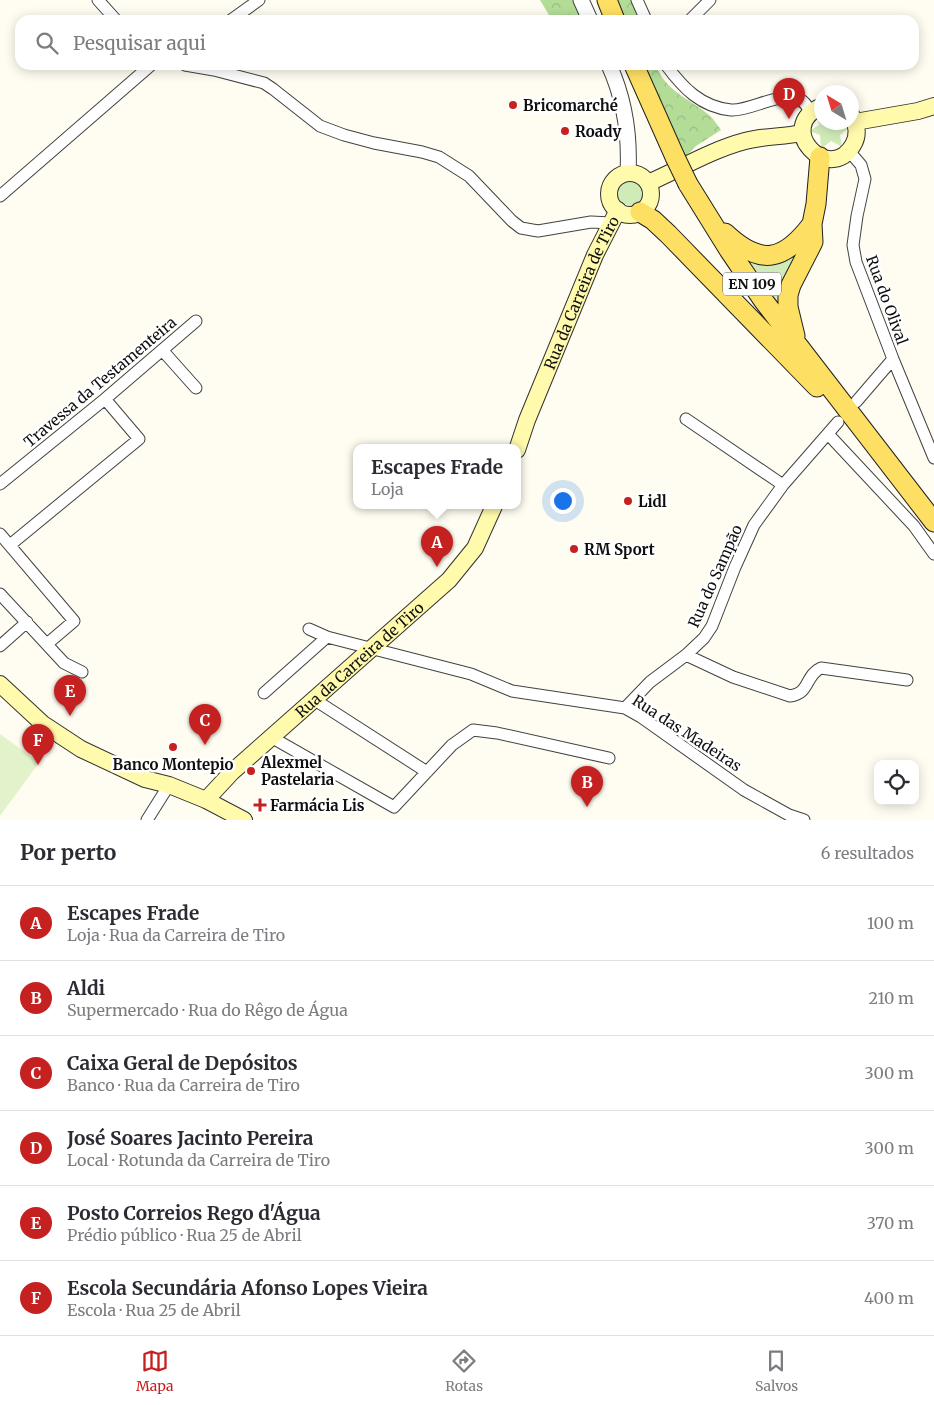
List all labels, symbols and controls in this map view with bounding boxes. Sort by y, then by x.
search box [15,15,919,70]
icon: search [33,29,61,57]
text: Pesquisar aqui [73,31,206,55]
pin: D [773,78,805,119]
north arrow [814,85,859,130]
place label: Bricomarché [523,96,618,115]
marker: Bricomarché [507,99,519,111]
place label: Roady [575,122,621,141]
marker: Roady [559,125,571,137]
street label: Rua da Carreira de Tiro [539,213,623,372]
street label: Rua do Olival [862,253,912,348]
road number: EN 109 [723,272,781,296]
street label: Travessa da Testamenteira [20,313,180,451]
popup [353,444,521,509]
text: Escapes Frade [371,455,503,479]
text: Loja [371,479,404,499]
your location [550,488,576,514]
place label: Lidl [638,492,667,511]
marker: Lidl [622,495,634,507]
street label: Rua do Sampão [684,521,746,630]
pin: A [421,526,453,567]
place label: RM Sport [584,540,655,559]
marker: RM Sport [568,543,580,555]
street label: Rua da Carreira de Tiro [291,597,427,721]
pin: E [54,675,86,716]
street label: Rua das Madeiras [629,691,745,775]
pin: C [189,704,221,745]
pin: F [22,724,54,765]
marker: Banco Montepio [167,741,179,753]
place label: Alexmel Pastelaria [260,753,335,789]
place label: Banco Montepio [113,755,233,774]
map controls [874,760,919,805]
button: locate [874,760,919,805]
marker: Alexmel Pastelaria [245,765,257,777]
pin: B [571,766,603,807]
place label: Farmácia Lis [270,796,365,815]
marker: Farmácia Lis [254,799,266,811]
text: Por perto [20,839,116,866]
text: 6 resultados [821,843,914,863]
text: Escapes Frade [67,901,199,925]
text: A [30,913,42,933]
text: 100 m [867,913,914,933]
text: Loja · Rua da Carreira de Tiro [67,925,285,945]
text: Aldi [67,976,105,1000]
text: B [30,988,42,1008]
text: 210 m [869,988,914,1008]
text: Supermercado · Rua do Rêgo de Água [67,1000,348,1020]
text: Caixa Geral de Depósitos [67,1051,298,1075]
text: C [31,1063,41,1083]
text: 300 m [865,1063,914,1083]
text: Banco · Rua da Carreira de Tiro [67,1075,300,1095]
text: José Soares Jacinto Pereira [67,1126,313,1150]
text: D [30,1138,42,1158]
text: 300 m [865,1138,914,1158]
text: Local · Rotunda da Carreira de Tiro [67,1150,330,1170]
text: Posto Correios Rego d'Água [67,1201,321,1225]
text: E [31,1213,41,1233]
text: 370 m [867,1213,914,1233]
text: Prédio público · Rua 25 de Abril [67,1225,302,1245]
text: Escola Secundária Afonso Lopes Vieira [67,1276,428,1300]
text: F [31,1288,41,1308]
text: 400 m [864,1288,914,1308]
text: Escola · Rua 25 de Abril [67,1300,241,1320]
tab: Mapa [136,1347,173,1395]
tab: Rotas [445,1347,483,1395]
tab: Salvos [755,1347,798,1395]

